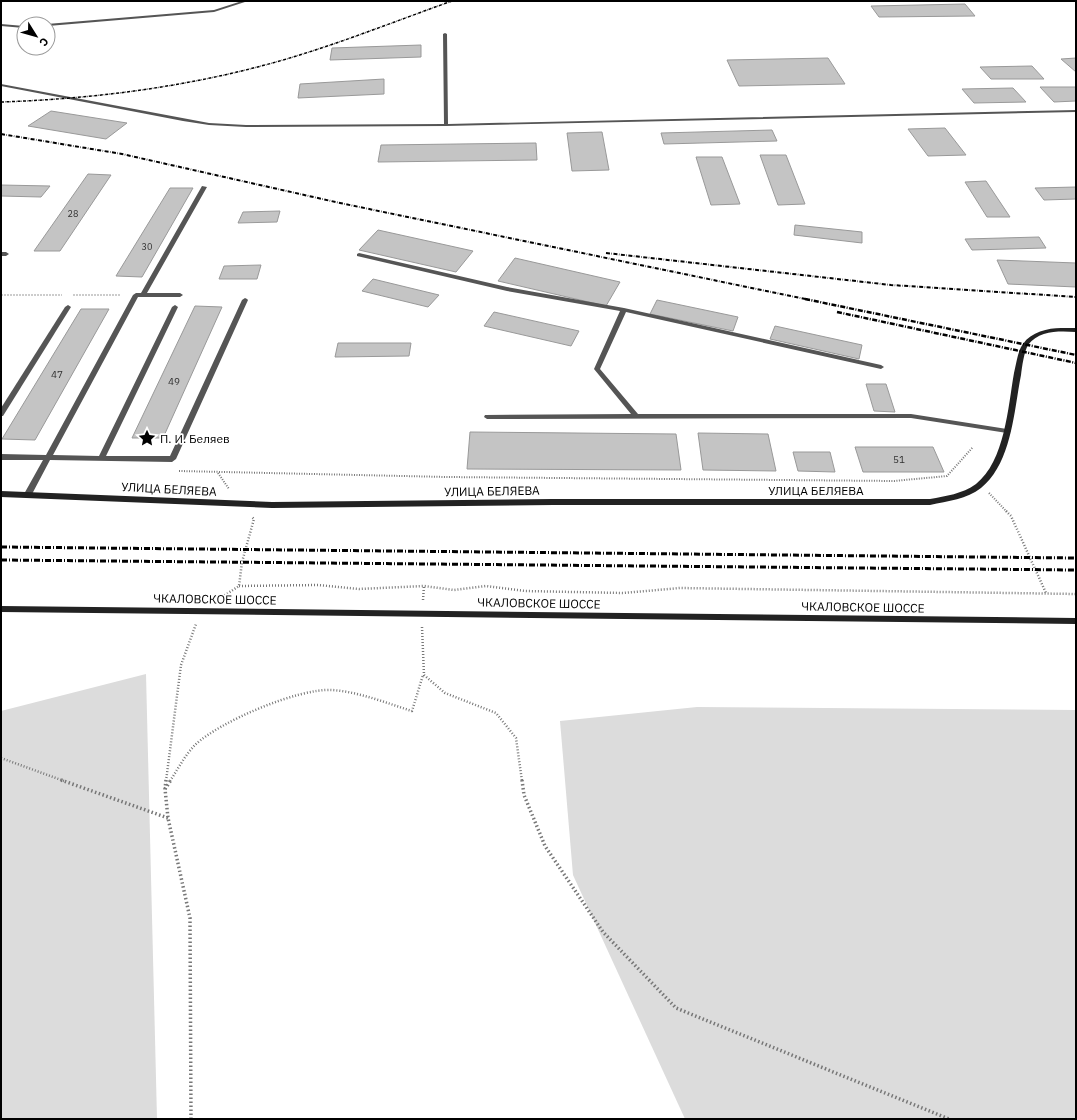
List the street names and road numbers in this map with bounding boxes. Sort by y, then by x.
street label: УЛИЦА БЕЛЯЕВА [121,479,217,499]
street label: УЛИЦА БЕЛЯЕВА [444,483,540,499]
street label: УЛИЦА БЕЛЯЕВА [768,483,864,498]
street label: ЧКАЛОВСКОЕ ШОССЕ [153,590,277,608]
street label: ЧКАЛОВСКОЕ ШОССЕ [477,594,601,612]
street label: ЧКАЛОВСКОЕ ШОССЕ [801,598,925,616]

